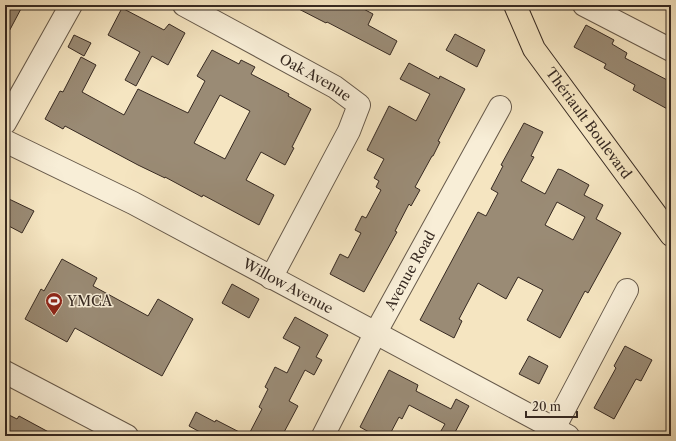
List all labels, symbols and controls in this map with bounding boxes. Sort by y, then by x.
street label: Oak Avenue [276,50,355,105]
street label: Thériault Boulevard [542,64,636,183]
street label: Avenue Road [380,227,439,314]
street label: Willow Avenue [239,254,337,318]
sports icon: YMCA [44,291,64,316]
place label: YMCA [66,292,113,310]
scale bar [526,393,577,419]
text: 20 m [532,399,561,414]

